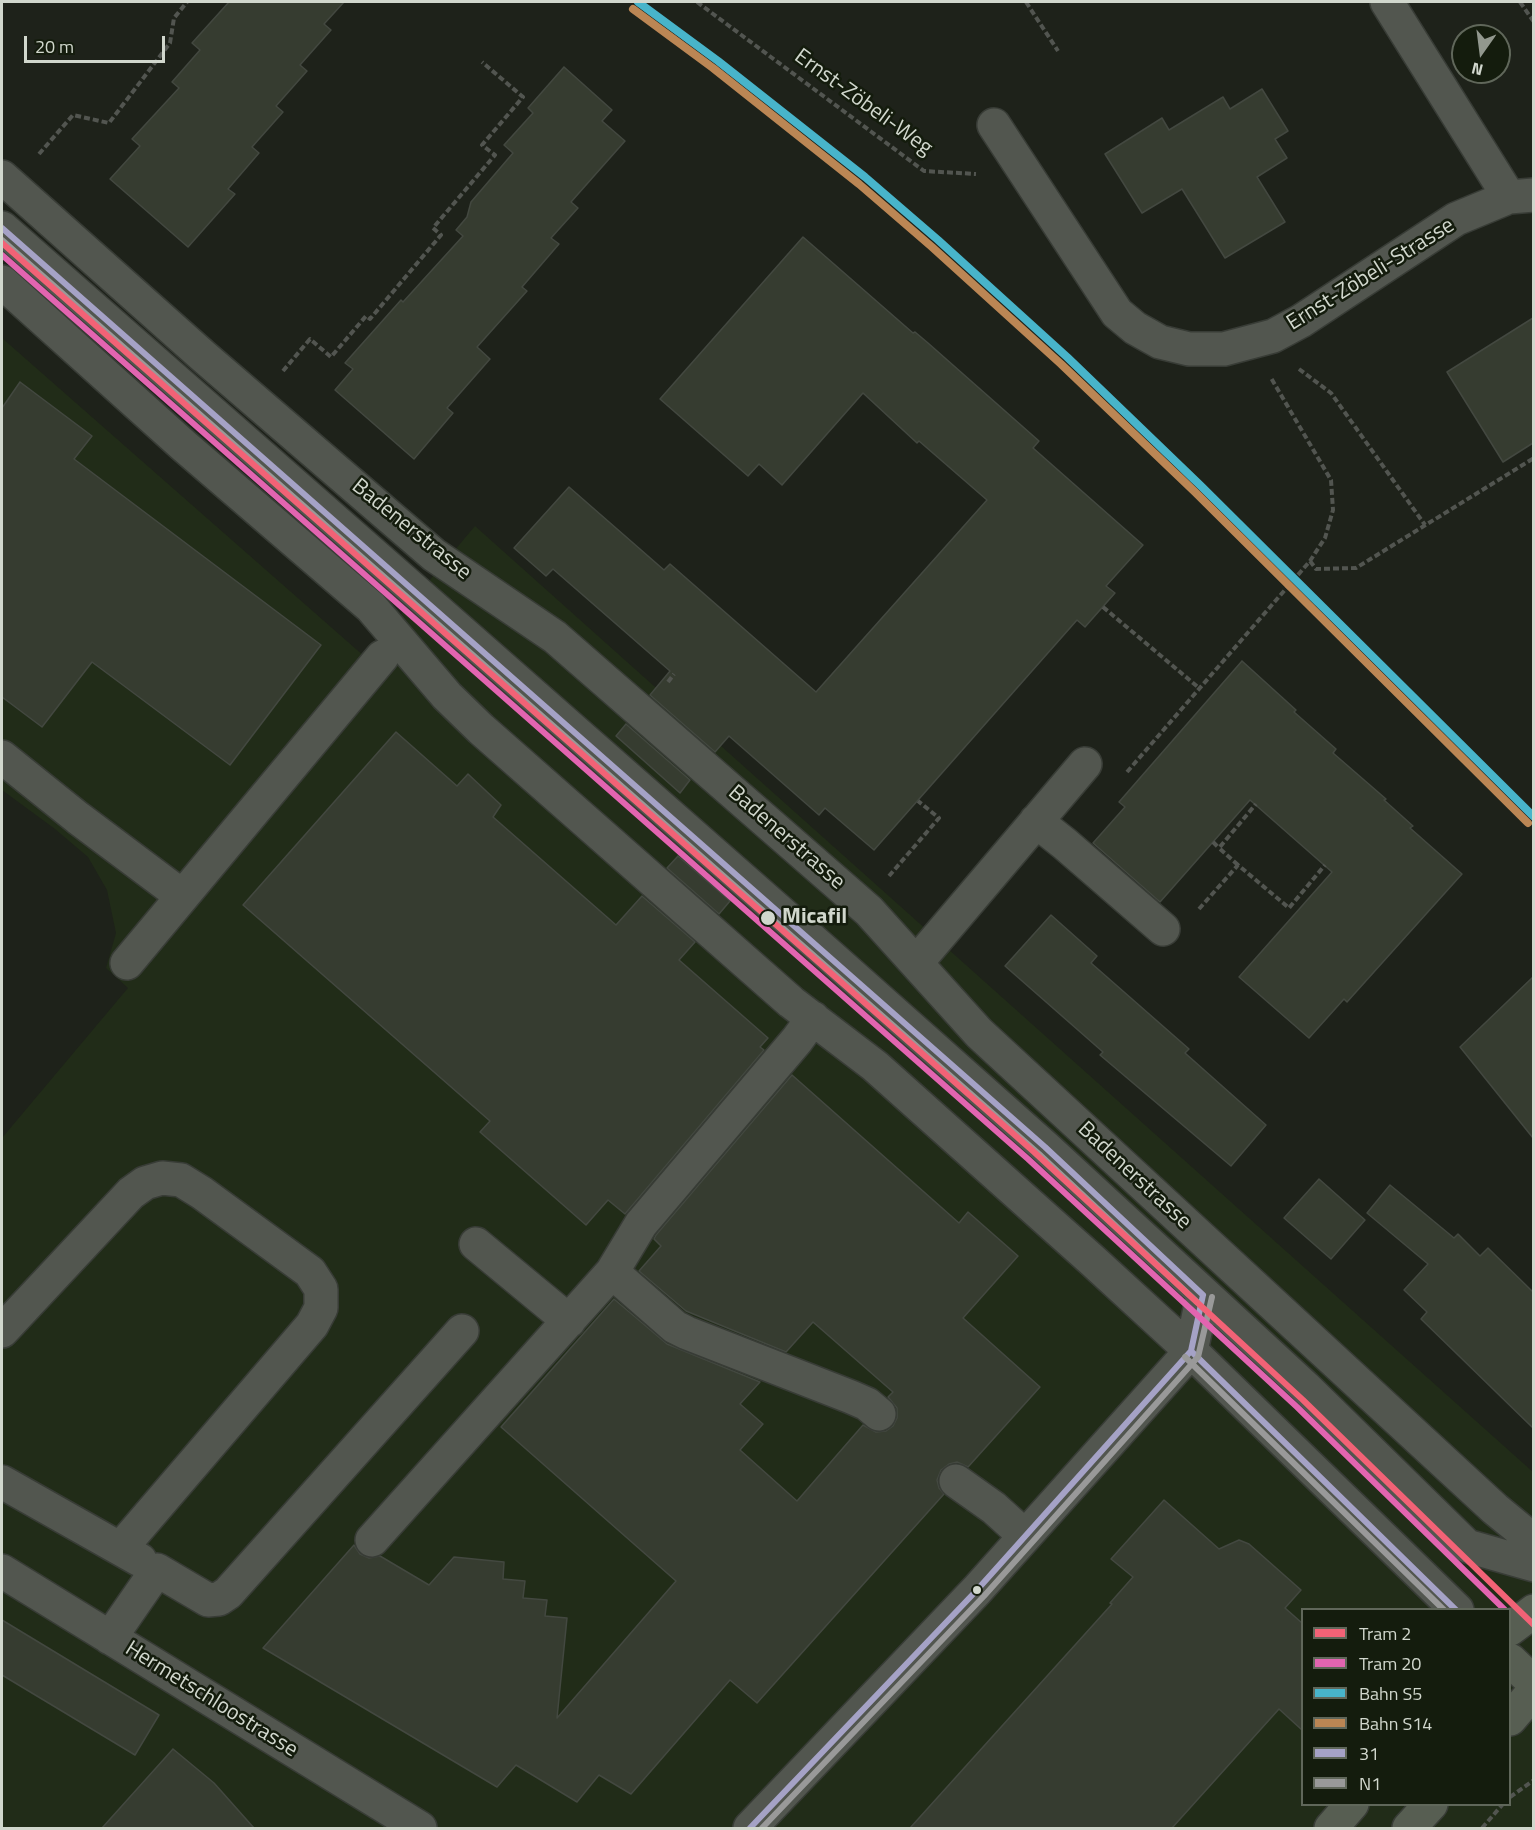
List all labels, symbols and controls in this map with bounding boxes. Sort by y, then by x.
scale bar [27,24,168,62]
north arrow [1451,24,1511,84]
text: 20 m [35,33,74,60]
street label: Ernst-Zöbeli-Weg [789,44,937,162]
text: N [1469,57,1485,83]
street label: Ernst-Zöbeli-Strasse [1282,213,1460,337]
street label: Badenerstrasse [346,474,476,586]
street label: Badenerstrasse [722,780,850,896]
place label: Micafil [782,905,847,931]
marker: Micafil [759,909,777,927]
street label: Badenerstrasse [1072,1117,1196,1235]
unlabelled marker [971,1584,983,1596]
legend [1301,1608,1511,1806]
text: Tram 2 [1359,1620,1411,1647]
street label: Hermetschloostrasse [120,1636,302,1764]
text: Tram 20 [1359,1650,1421,1677]
text: Bahn S5 [1359,1680,1422,1707]
text: Bahn S14 [1359,1710,1432,1737]
text: 31 [1359,1740,1379,1767]
text: N1 [1359,1770,1381,1797]

